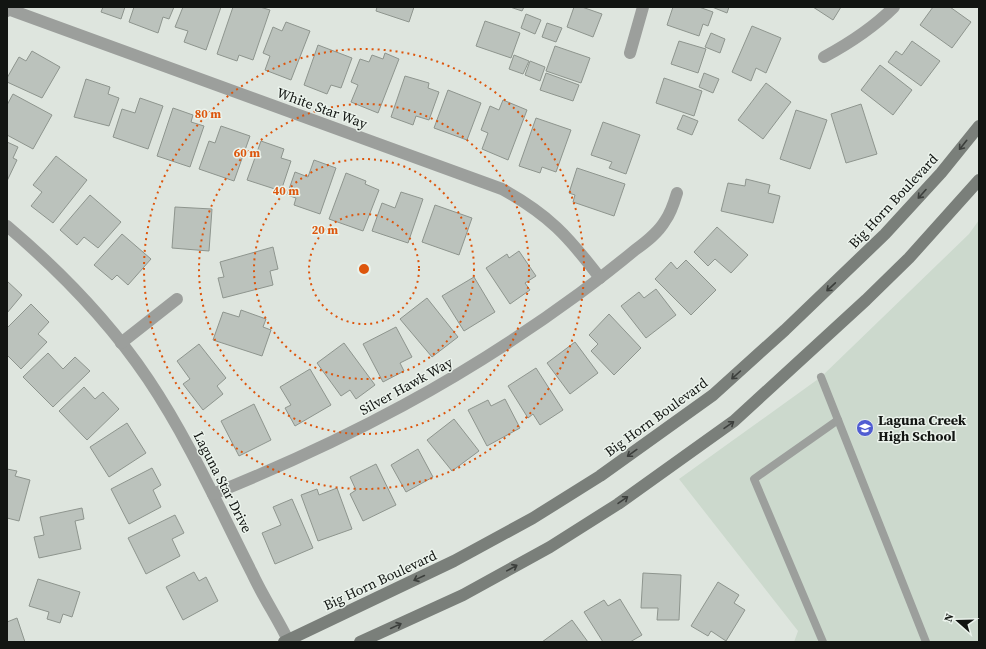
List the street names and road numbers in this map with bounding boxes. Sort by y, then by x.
street label: White Star Way [274,82,371,134]
street label: Big Horn Boulevard [844,149,942,253]
street label: Silver Hawk Way [356,352,457,420]
street label: Big Horn Boulevard [600,373,712,461]
street label: Laguna Star Drive [189,428,257,536]
street label: Big Horn Boulevard [320,545,440,615]

